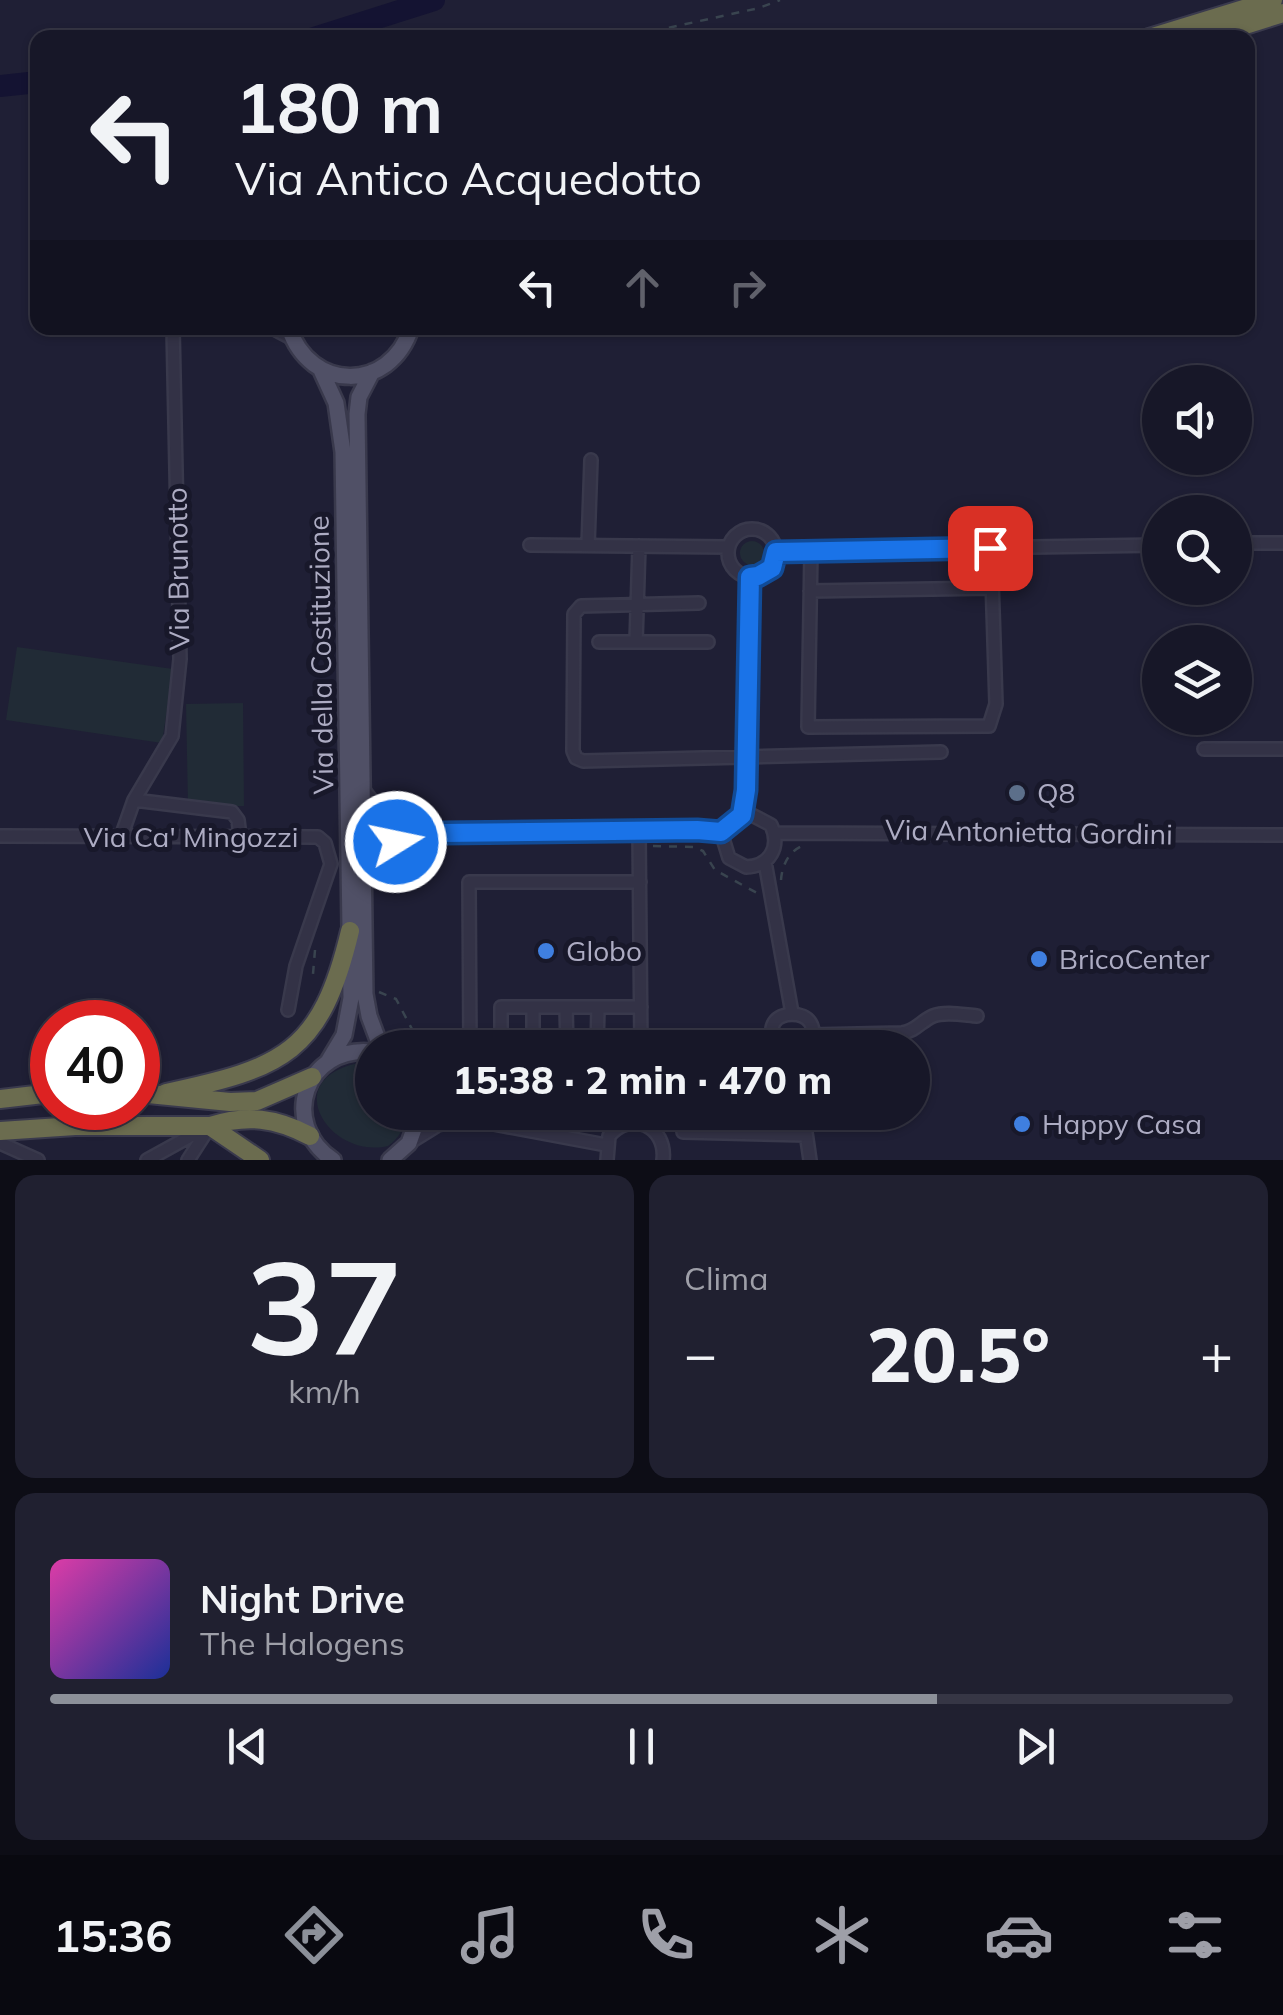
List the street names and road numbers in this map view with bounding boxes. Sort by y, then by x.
street label: Via Brunotto [159,487,196,651]
street label: Via della Costituzione [301,515,340,795]
street label: Via Antonietta Gordini [885,811,1173,852]
street label: Via Ca' Mingozzi [84,819,298,854]

